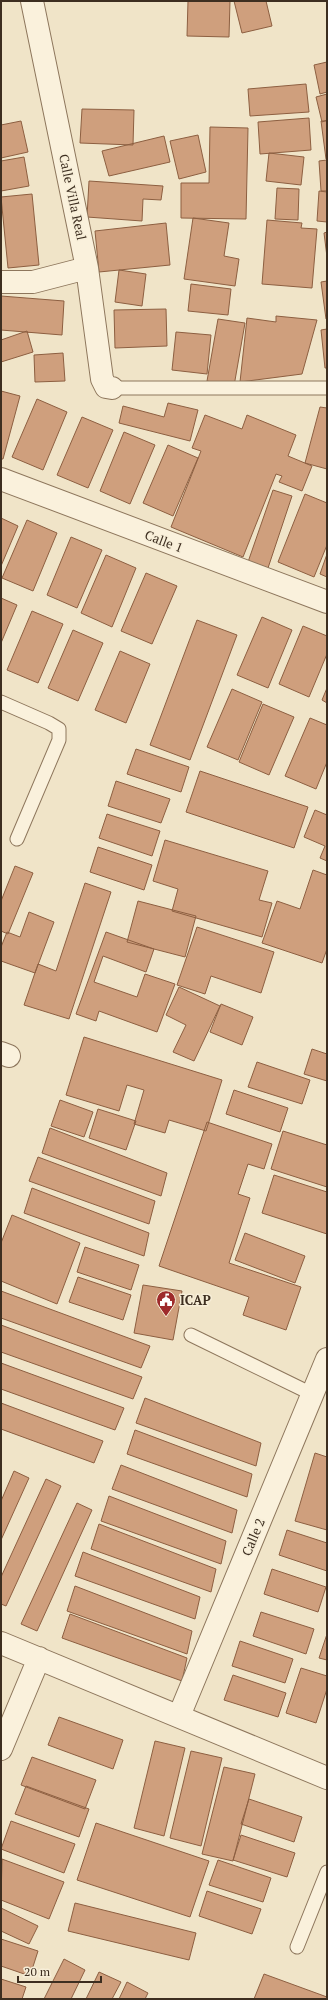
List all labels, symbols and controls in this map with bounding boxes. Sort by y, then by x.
street label: Calle Villa Real [55,152,91,242]
street label: Calle 1 [142,526,186,556]
public building icon: ICAP [155,1289,177,1317]
place label: ICAP [180,1291,211,1309]
street label: Calle 2 [237,1515,269,1559]
scale bar [18,1958,101,1984]
text: 20 m [24,1964,51,1979]

